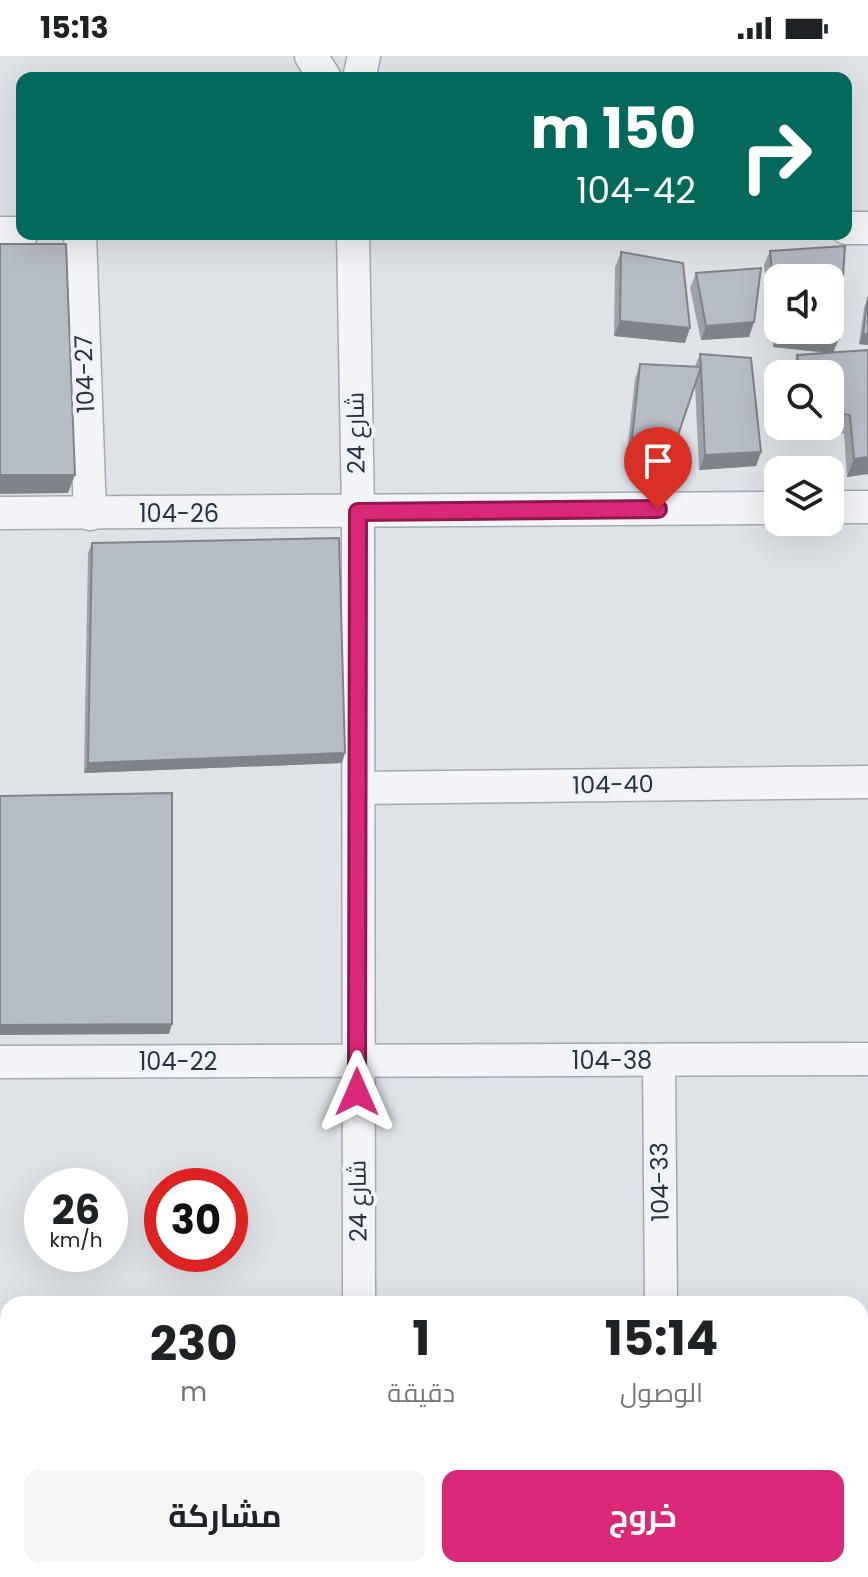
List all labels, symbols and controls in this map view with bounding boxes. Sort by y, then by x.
text: 15:13 [40,6,109,49]
text: 150 m [531,89,696,168]
icon: right [724,104,828,208]
text: 104-42 [576,165,696,216]
map controls [764,264,844,536]
button: sound [764,264,844,344]
street label: 104-27 [67,334,102,414]
button: search [764,360,844,440]
street label: شارع 24 [338,392,373,474]
pin [624,427,692,509]
icon: arrive [636,439,680,483]
button: layers [764,456,844,536]
street label: 104-26 [139,497,219,530]
street label: 104-40 [572,767,654,802]
street label: 104-38 [572,1044,652,1077]
street label: 104-22 [139,1045,217,1078]
position arrow [315,1050,399,1134]
street label: 104-33 [642,1142,677,1222]
street label: شارع 24 [340,1160,375,1242]
speed limit sign: 30 [144,1168,248,1272]
text: 26 [52,1182,100,1238]
text: km/h [49,1226,103,1254]
text: 1 [412,1305,430,1372]
text: 15:14 [605,1305,718,1372]
text: 230 [150,1310,238,1377]
text: m [180,1374,207,1410]
text: دقيقة [387,1375,455,1411]
text: الوصول [620,1375,703,1411]
button: مشاركة [24,1470,426,1562]
button: خروج [442,1470,844,1562]

